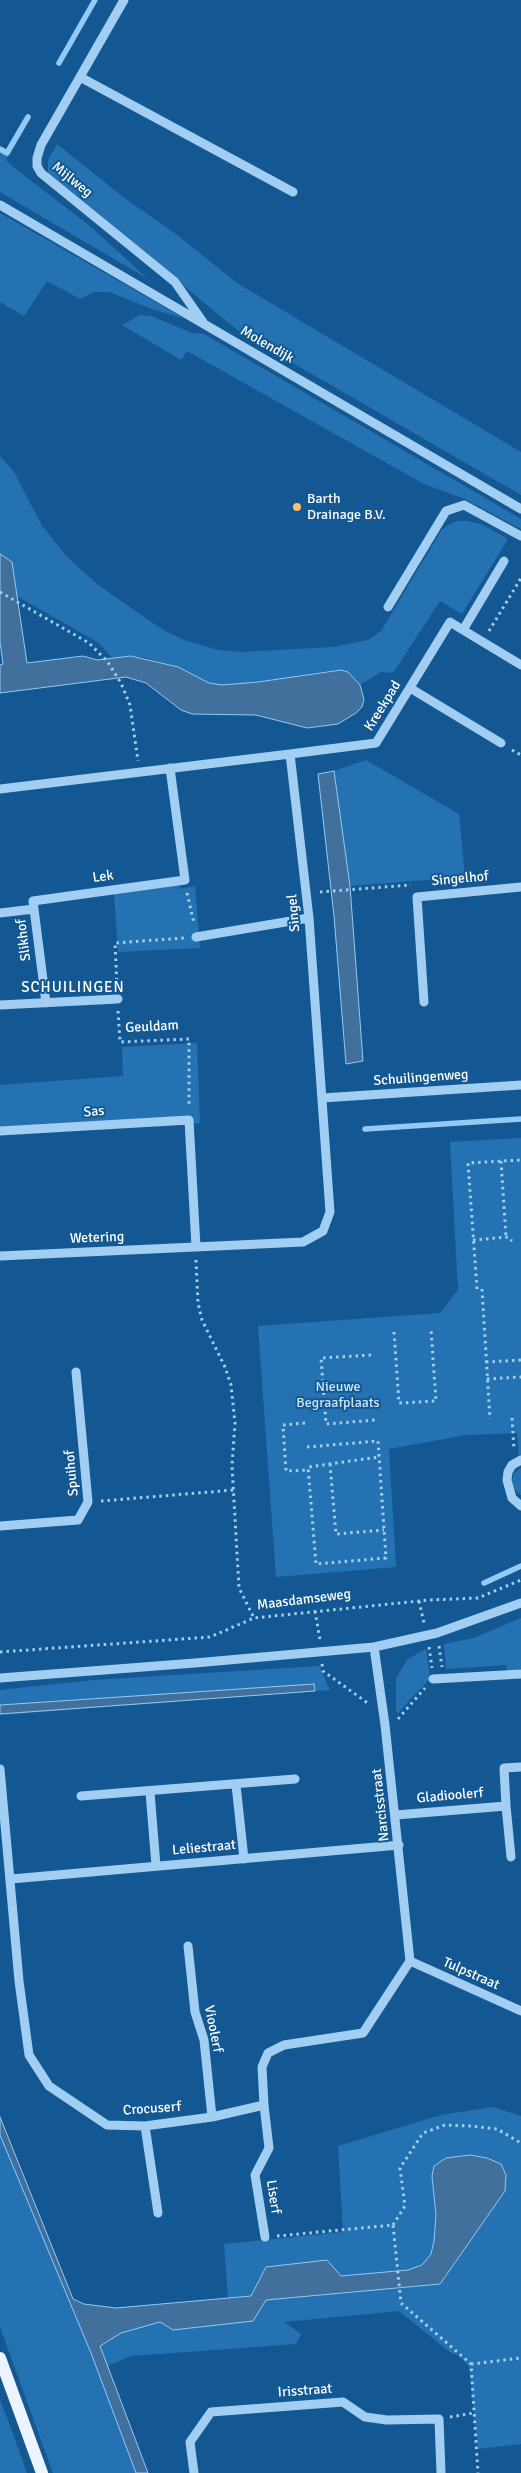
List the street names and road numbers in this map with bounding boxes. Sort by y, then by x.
street label: Mijlweg [48,159,96,201]
street label: Molendijk [237,323,297,367]
street label: Kreekpad [361,678,405,734]
street label: Lek [91,867,115,887]
street label: Singelhof [431,868,489,890]
street label: Singel [284,893,304,933]
street label: Slikhof [13,918,35,962]
street label: Geuldam [125,1017,179,1037]
street label: Schuilingenweg [373,1066,469,1090]
street label: Sas [83,1103,105,1121]
street label: Wetering [70,1229,124,1247]
street label: Spuihof [62,1449,82,1497]
street label: Maasdamseweg [256,1586,352,1614]
street label: Narcisstraat [369,1768,393,1842]
street label: Gladioolerf [416,1785,484,1807]
street label: Leliestraat [171,1837,237,1859]
street label: Tulpstraat [440,1954,502,1994]
street label: Vioolerf [200,2004,226,2054]
street label: Crocuserf [122,2099,182,2119]
street label: Liserf [262,2179,284,2215]
street label: Irisstraat [277,2381,333,2401]

